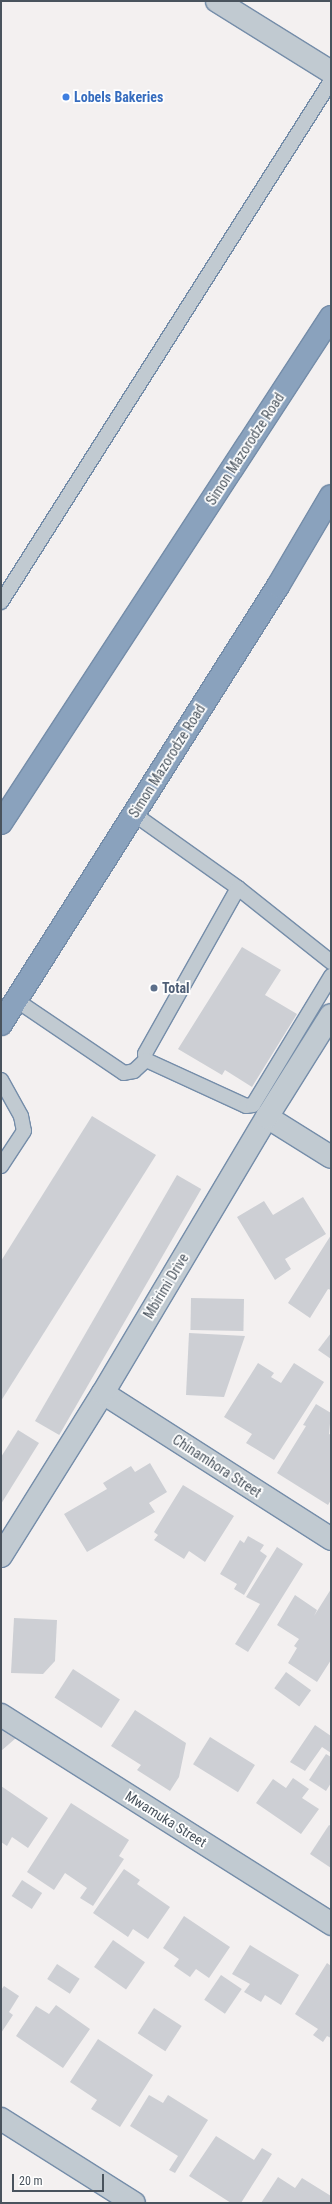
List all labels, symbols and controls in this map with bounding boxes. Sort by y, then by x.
place label: Lobels Bakeries [74,89,163,105]
marker: Lobels Bakeries [61,92,71,102]
street label: Simon Mazorodze Road [202,390,288,508]
street label: Simon Mazorodze Road [125,701,209,821]
place label: Total [162,980,190,996]
marker: Total [149,983,159,993]
street label: Mbirimi Drive [140,1250,192,1322]
street label: Chinamhora Street [169,1431,265,1501]
street label: Mwamuka Street [122,1787,210,1851]
scale bar [14,2166,106,2192]
text: 20 m [19,2174,43,2188]

